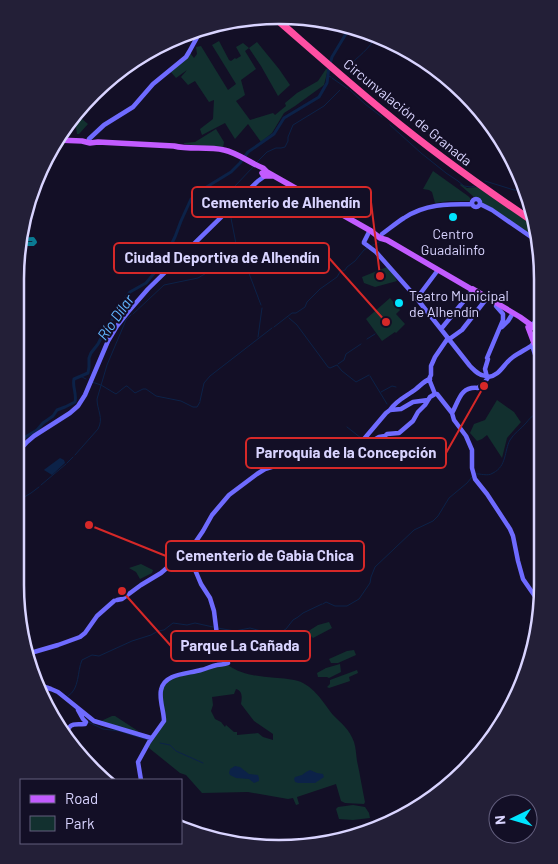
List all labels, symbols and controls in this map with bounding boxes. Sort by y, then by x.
street label: Circunvalación de Granada [340,55,476,169]
callout: Cementerio de Alhendín [192,187,371,217]
text: Cementerio de Alhendín [201,193,361,211]
marker: Centro Guadalinfo [447,211,459,223]
place label: Centro Guadalinfo [421,225,485,258]
callout: Ciudad Deportiva de Alhendín [114,243,329,273]
text: Ciudad Deportiva de Alhendín [124,248,320,266]
place label: Teatro Municipal de Alhendín [409,287,509,320]
water label: Río Dílar [93,290,138,343]
marker: Teatro Municipal de Alhendín [393,297,405,309]
callout: Parroquia de la Concepción [246,438,446,468]
text: Parroquia de la Concepción [256,443,436,461]
callout: Cementerio de Gabia Chica [166,541,364,571]
text: Cementerio de Gabia Chica [176,546,354,564]
callout: Parque La Cañada [171,631,310,661]
text: Parque La Cañada [180,636,300,654]
legend [20,779,182,844]
text: Road [65,789,98,807]
north arrow [488,794,538,844]
text: Park [65,814,95,832]
text: N [491,815,508,826]

